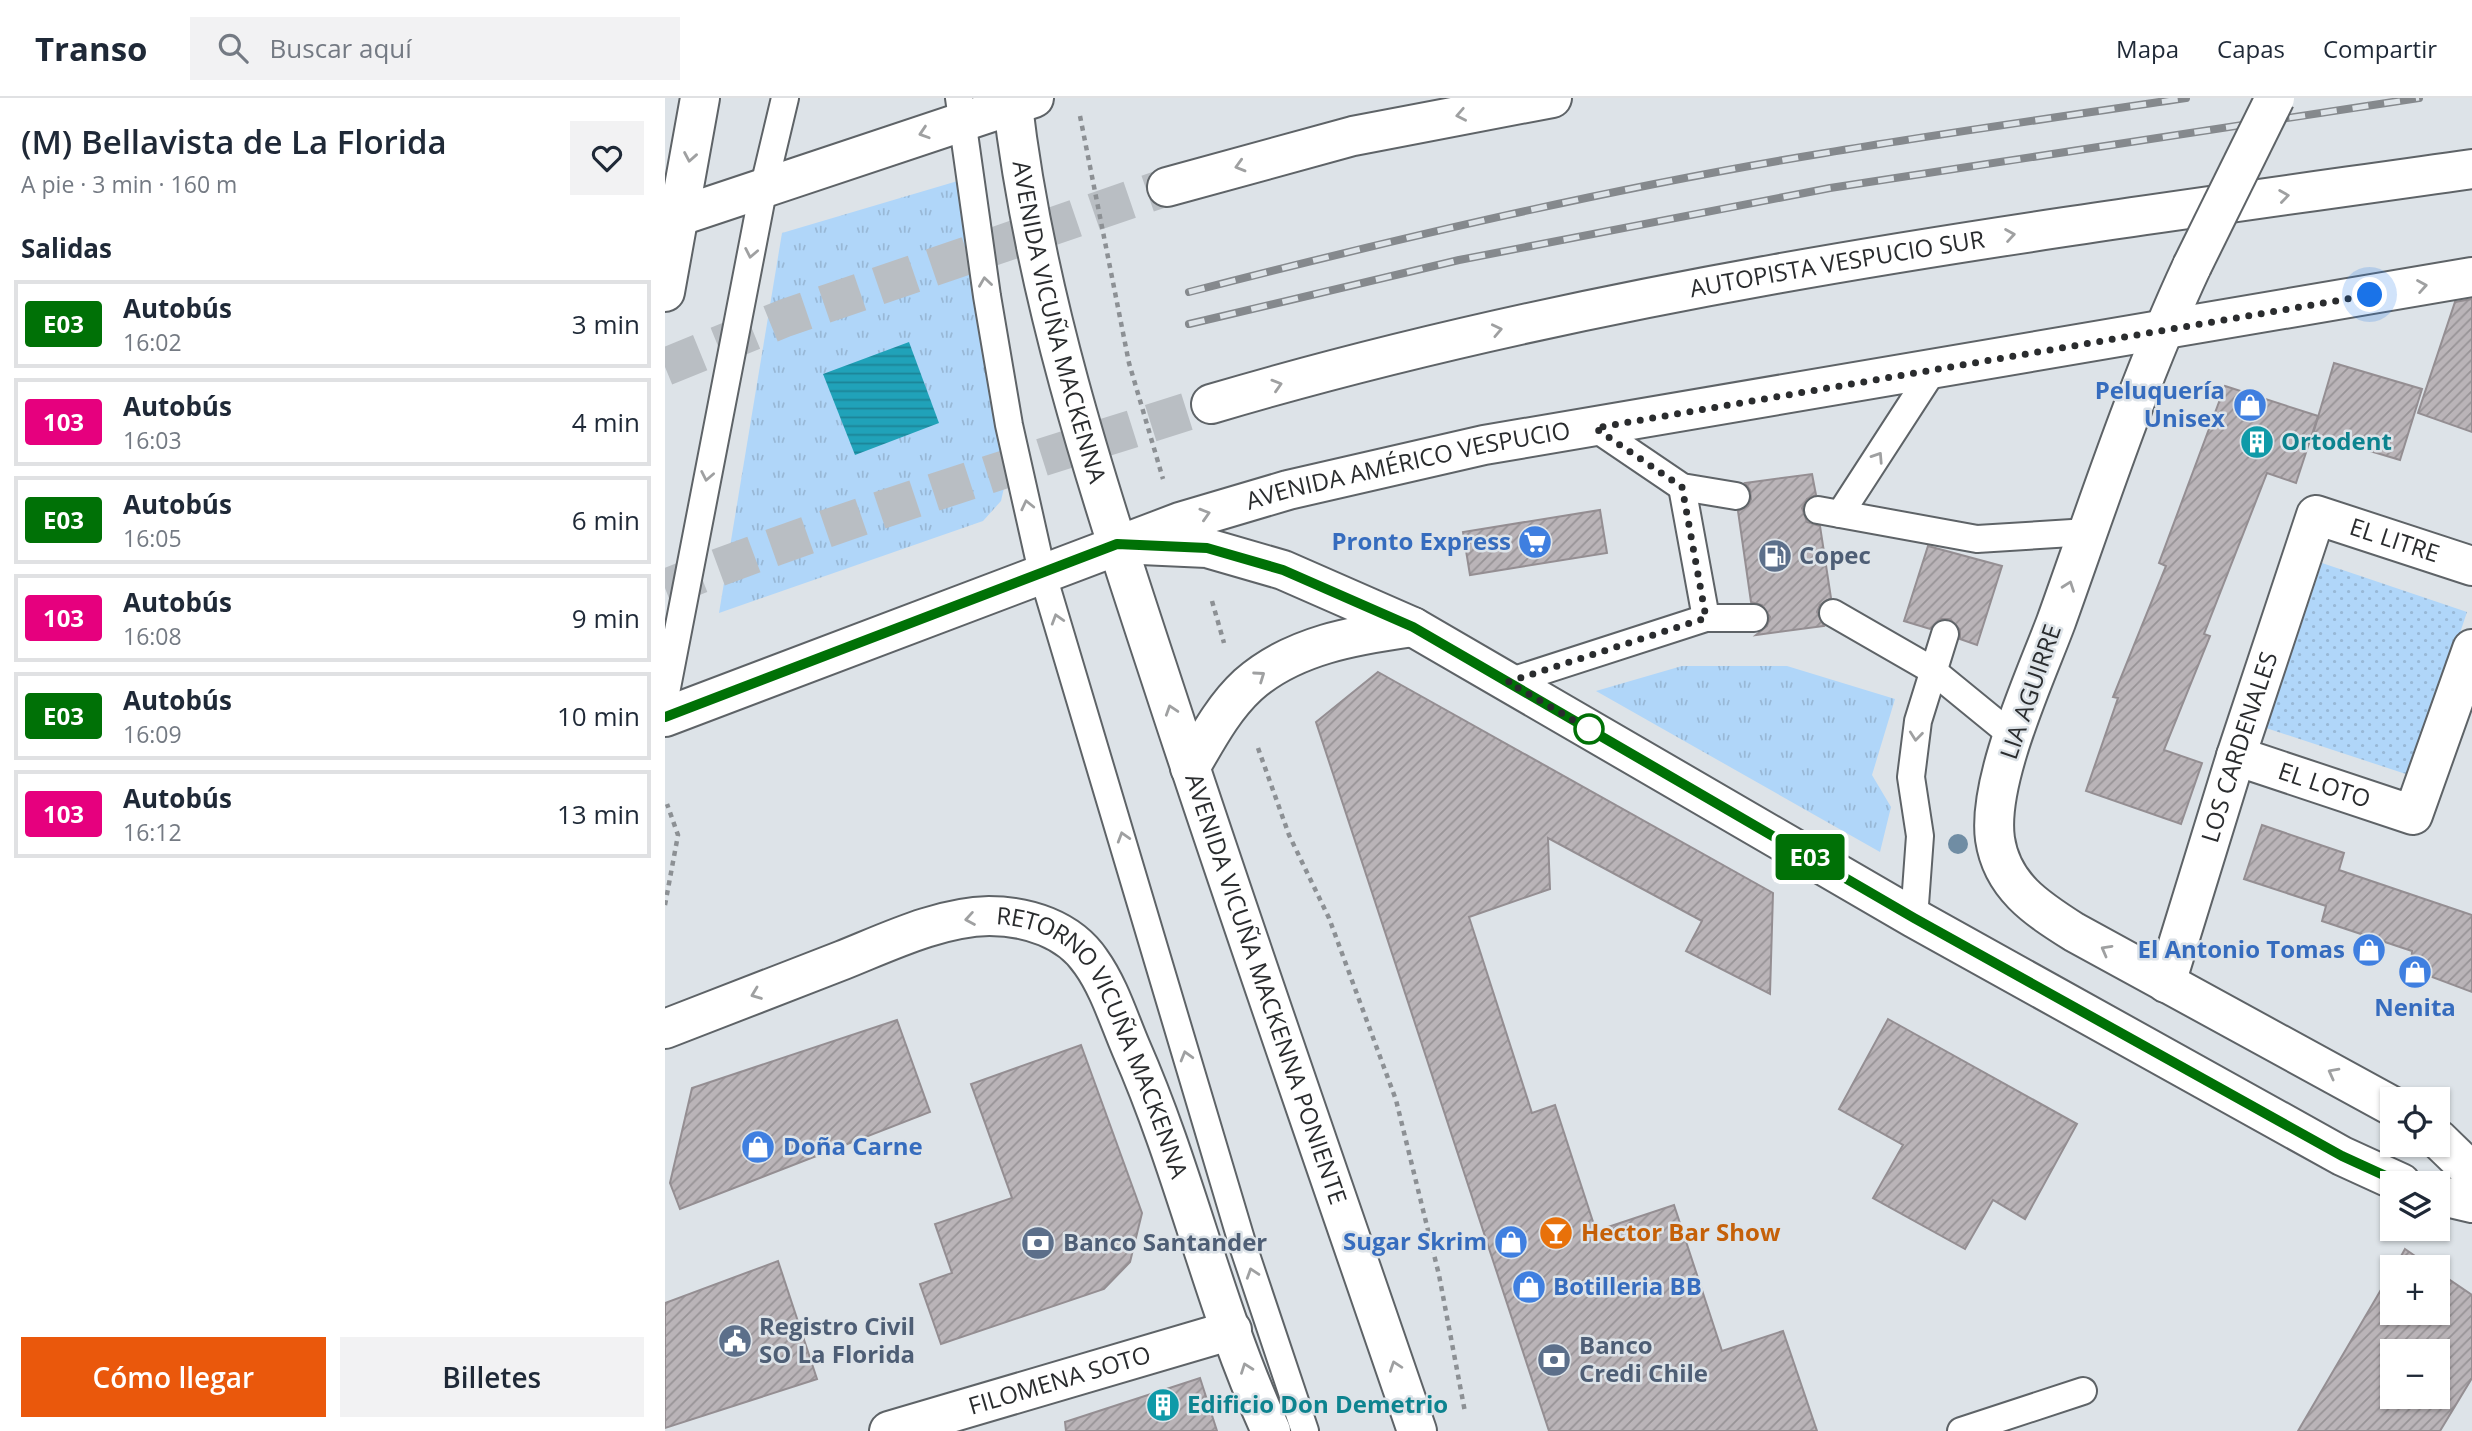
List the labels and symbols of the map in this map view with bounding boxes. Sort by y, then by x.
one-way arrow [1455,107,1467,122]
one-way arrow [919,124,931,139]
one-way arrow [683,151,698,163]
street label: AVENIDA VICUÑA MACKENNA [1006,158,1115,488]
one-way arrow [1234,158,1246,173]
one-way arrow [2278,188,2290,203]
street label: AUTOPISTA VESPUCIO SUR [1687,221,1987,304]
one-way arrow [2004,228,2016,243]
one-way arrow [744,247,759,259]
one-way arrow [977,276,992,288]
your location [2352,277,2387,312]
one-way arrow [2416,279,2428,294]
one-way arrow [1491,324,1503,339]
place label: Peluquería Unisex [2095,373,2225,434]
one-way arrow [1270,378,1282,393]
shop icon: Peluquería Unisex [2231,386,2269,424]
street label: AVENIDA AMÉRICO VESPUCIO [1242,413,1573,517]
building icon: Ortodent [2238,423,2276,461]
place label: Ortodent [2281,424,2392,457]
one-way arrow [1869,451,1882,464]
one-way arrow [701,470,716,482]
one-way arrow [1021,499,1036,511]
one-way arrow [1199,508,1211,523]
street label: EL LITRE [2346,509,2444,569]
supermarket icon: Pronto Express [1516,523,1554,561]
place label: Pronto Express [1331,524,1511,557]
fuel station icon: Copec [1756,537,1794,575]
place label: Copec [1799,538,1871,571]
one-way arrow [2060,581,2074,593]
one-way arrow [1050,614,1065,626]
street label: LIA AGUIRRE [1991,620,2068,763]
street label: LOS CARDENALES [2192,647,2285,846]
one-way arrow [1253,671,1266,684]
one-way arrow [1165,705,1180,717]
unlabelled marker [1574,714,1604,744]
one-way arrow [1909,731,1924,742]
street label: EL LOTO [2274,753,2375,815]
street label: AVENIDA VICUÑA MACKENNA PONIENTE [1178,769,1356,1208]
one-way arrow [1116,831,1131,843]
line badge: E03 [1770,834,1850,880]
street label: RETORNO VICUÑA MACKENNA [995,898,1197,1183]
one-way arrow [964,911,976,926]
shop icon: El Antonio Tomas [2350,931,2388,969]
place label: El Antonio Tomas [2137,932,2345,965]
one-way arrow [2101,945,2113,958]
shop icon: Nenita [2396,953,2434,991]
one-way arrow [750,985,762,999]
place label: Nenita [2374,990,2456,1023]
one-way arrow [1180,1050,1194,1062]
one-way arrow [2328,1068,2340,1081]
shop icon: Doña Carne [739,1128,777,1166]
place label: Doña Carne [783,1129,923,1162]
bar icon: Hector Bar Show [1537,1214,1575,1252]
place label: Hector Bar Show [1581,1215,1781,1248]
shop icon: Sugar Skrim [1492,1223,1530,1261]
bank icon: Banco Santander [1019,1224,1057,1262]
place label: Sugar Skrim [1343,1224,1487,1257]
place label: Banco Santander [1063,1225,1267,1258]
one-way arrow [1246,1268,1260,1280]
shop icon: Botilleria BB [1510,1268,1548,1306]
place label: Botilleria BB [1553,1269,1702,1302]
place label: Registro Civil SO La Florida [759,1309,915,1370]
public building icon: Registro Civil SO La Florida [716,1322,754,1360]
place label: Banco Credi Chile [1579,1328,1708,1389]
street label: FILOMENA SOTO [964,1337,1154,1422]
bank icon: Banco Credi Chile [1535,1341,1573,1379]
one-way arrow [1389,1361,1403,1373]
one-way arrow [1240,1362,1254,1374]
building icon: Edificio Don Demetrio [1144,1386,1182,1424]
place label: Edificio Don Demetrio [1187,1387,1448,1420]

